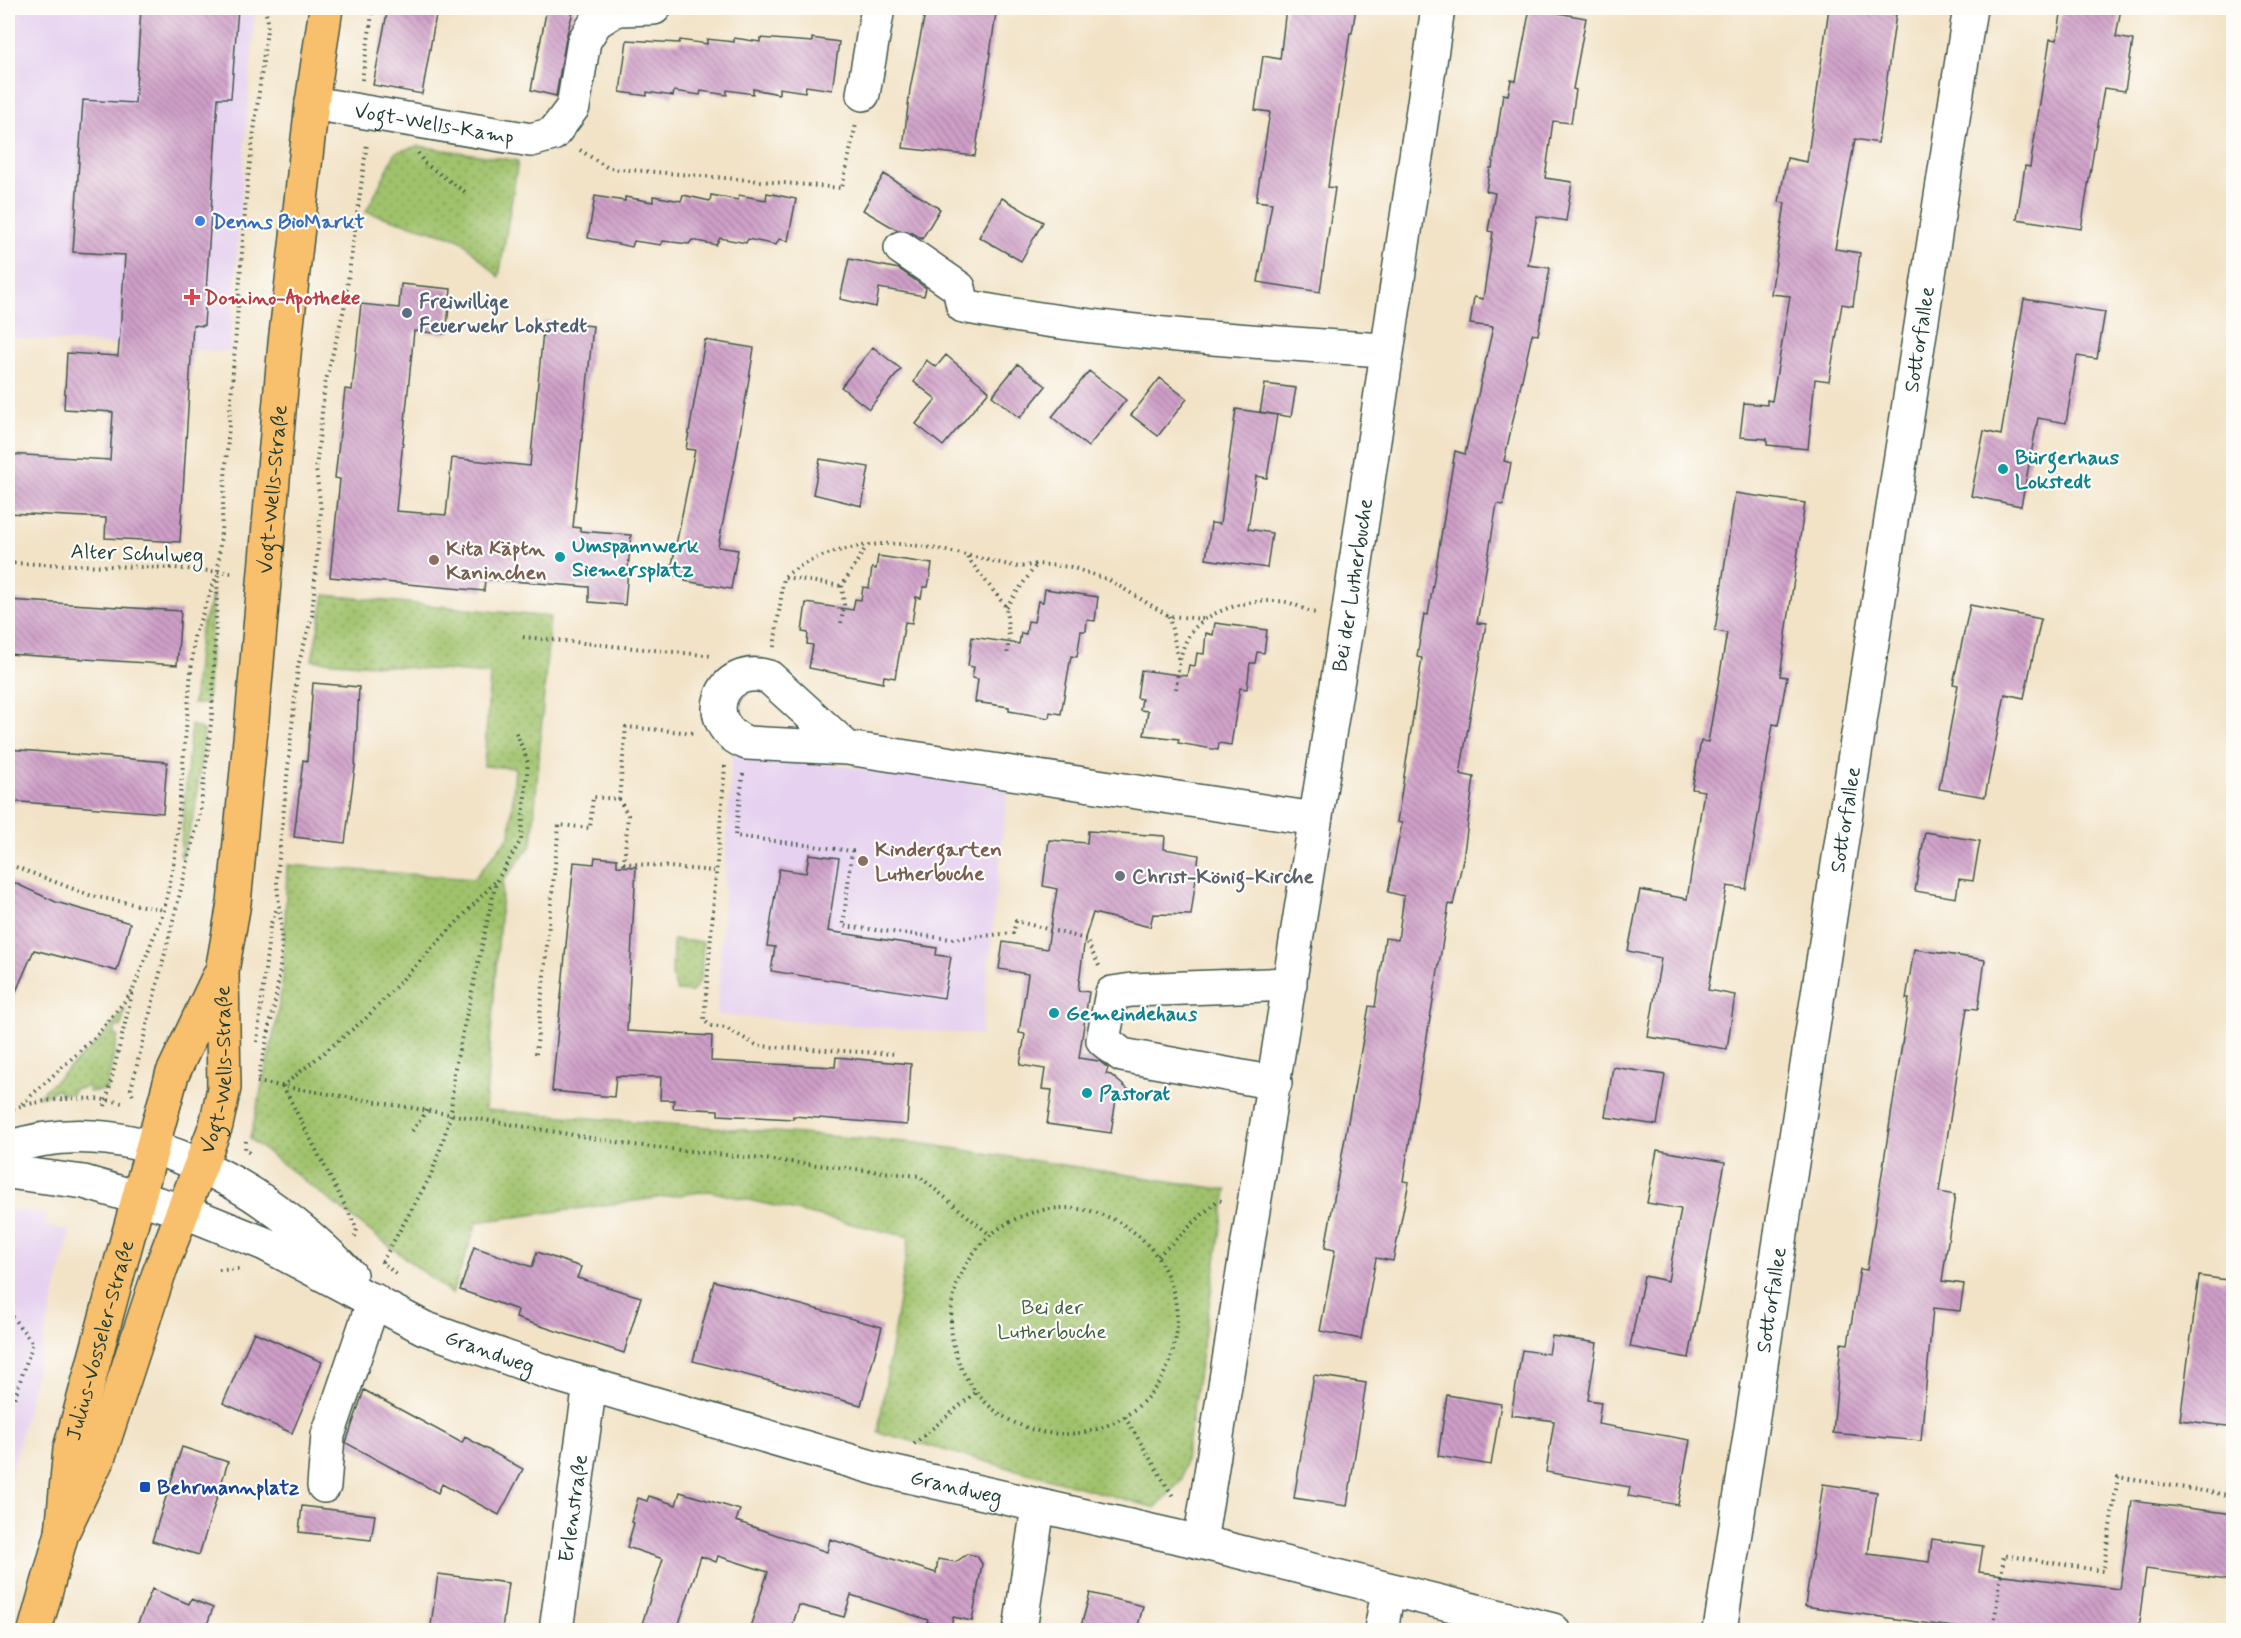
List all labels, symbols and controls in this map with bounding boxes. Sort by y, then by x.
street label: Vogt-Wells-Kamp [352,97,516,152]
place label: Denns BioMarkt [212,208,365,236]
marker: Denns BioMarkt [193,214,207,228]
place label: Domino-Apotheke [204,284,361,313]
street label: Sottorfallee [1898,284,1942,394]
place label: Freiwillige Feuerwehr Lokstedt [419,288,587,340]
marker: Domino-Apotheke [185,290,199,304]
marker: Freiwillige Feuerwehr Lokstedt [400,306,414,320]
street label: Vogt-Wells-Straße [252,404,295,575]
place label: Bürgerhaus Lokstedt [2015,444,2120,496]
marker: Bürgerhaus Lokstedt [1996,462,2010,476]
street label: Bei der Lutherbuche [1326,497,1380,674]
place label: Umspannwerk Siemersplatz [572,532,699,584]
place label: Kita Käptn Kaninchen [446,535,546,587]
street label: Alter Schulweg [70,538,204,571]
marker: Umspannwerk Siemersplatz [553,550,567,564]
marker: Kita Käptn Kaninchen [427,553,441,567]
street label: Sottorfallee [1824,765,1868,875]
place label: Kindergarten Lutherbuche [875,836,1002,888]
marker: Kindergarten Lutherbuche [856,854,870,868]
place label: Christ-König-Kirche [1132,863,1315,893]
marker: Christ-König-Kirche [1113,869,1127,883]
street label: Vogt-Wells-Straße [193,985,239,1158]
place label: Gemeindehaus [1066,1000,1198,1028]
marker: Gemeindehaus [1047,1006,1061,1020]
place label: Pastorat [1099,1080,1170,1108]
marker: Pastorat [1080,1086,1094,1100]
street label: Julius-Vosseler-Straße [60,1237,141,1444]
street label: Sottorfallee [1750,1245,1794,1355]
park label: Bei der Lutherbuche [997,1294,1107,1346]
street label: Grandweg [441,1324,538,1382]
street label: Erlenstraße [553,1452,595,1564]
street label: Grandweg [908,1464,1005,1513]
place label: Behrmannplatz [157,1474,300,1502]
marker: Behrmannplatz [138,1480,152,1494]

